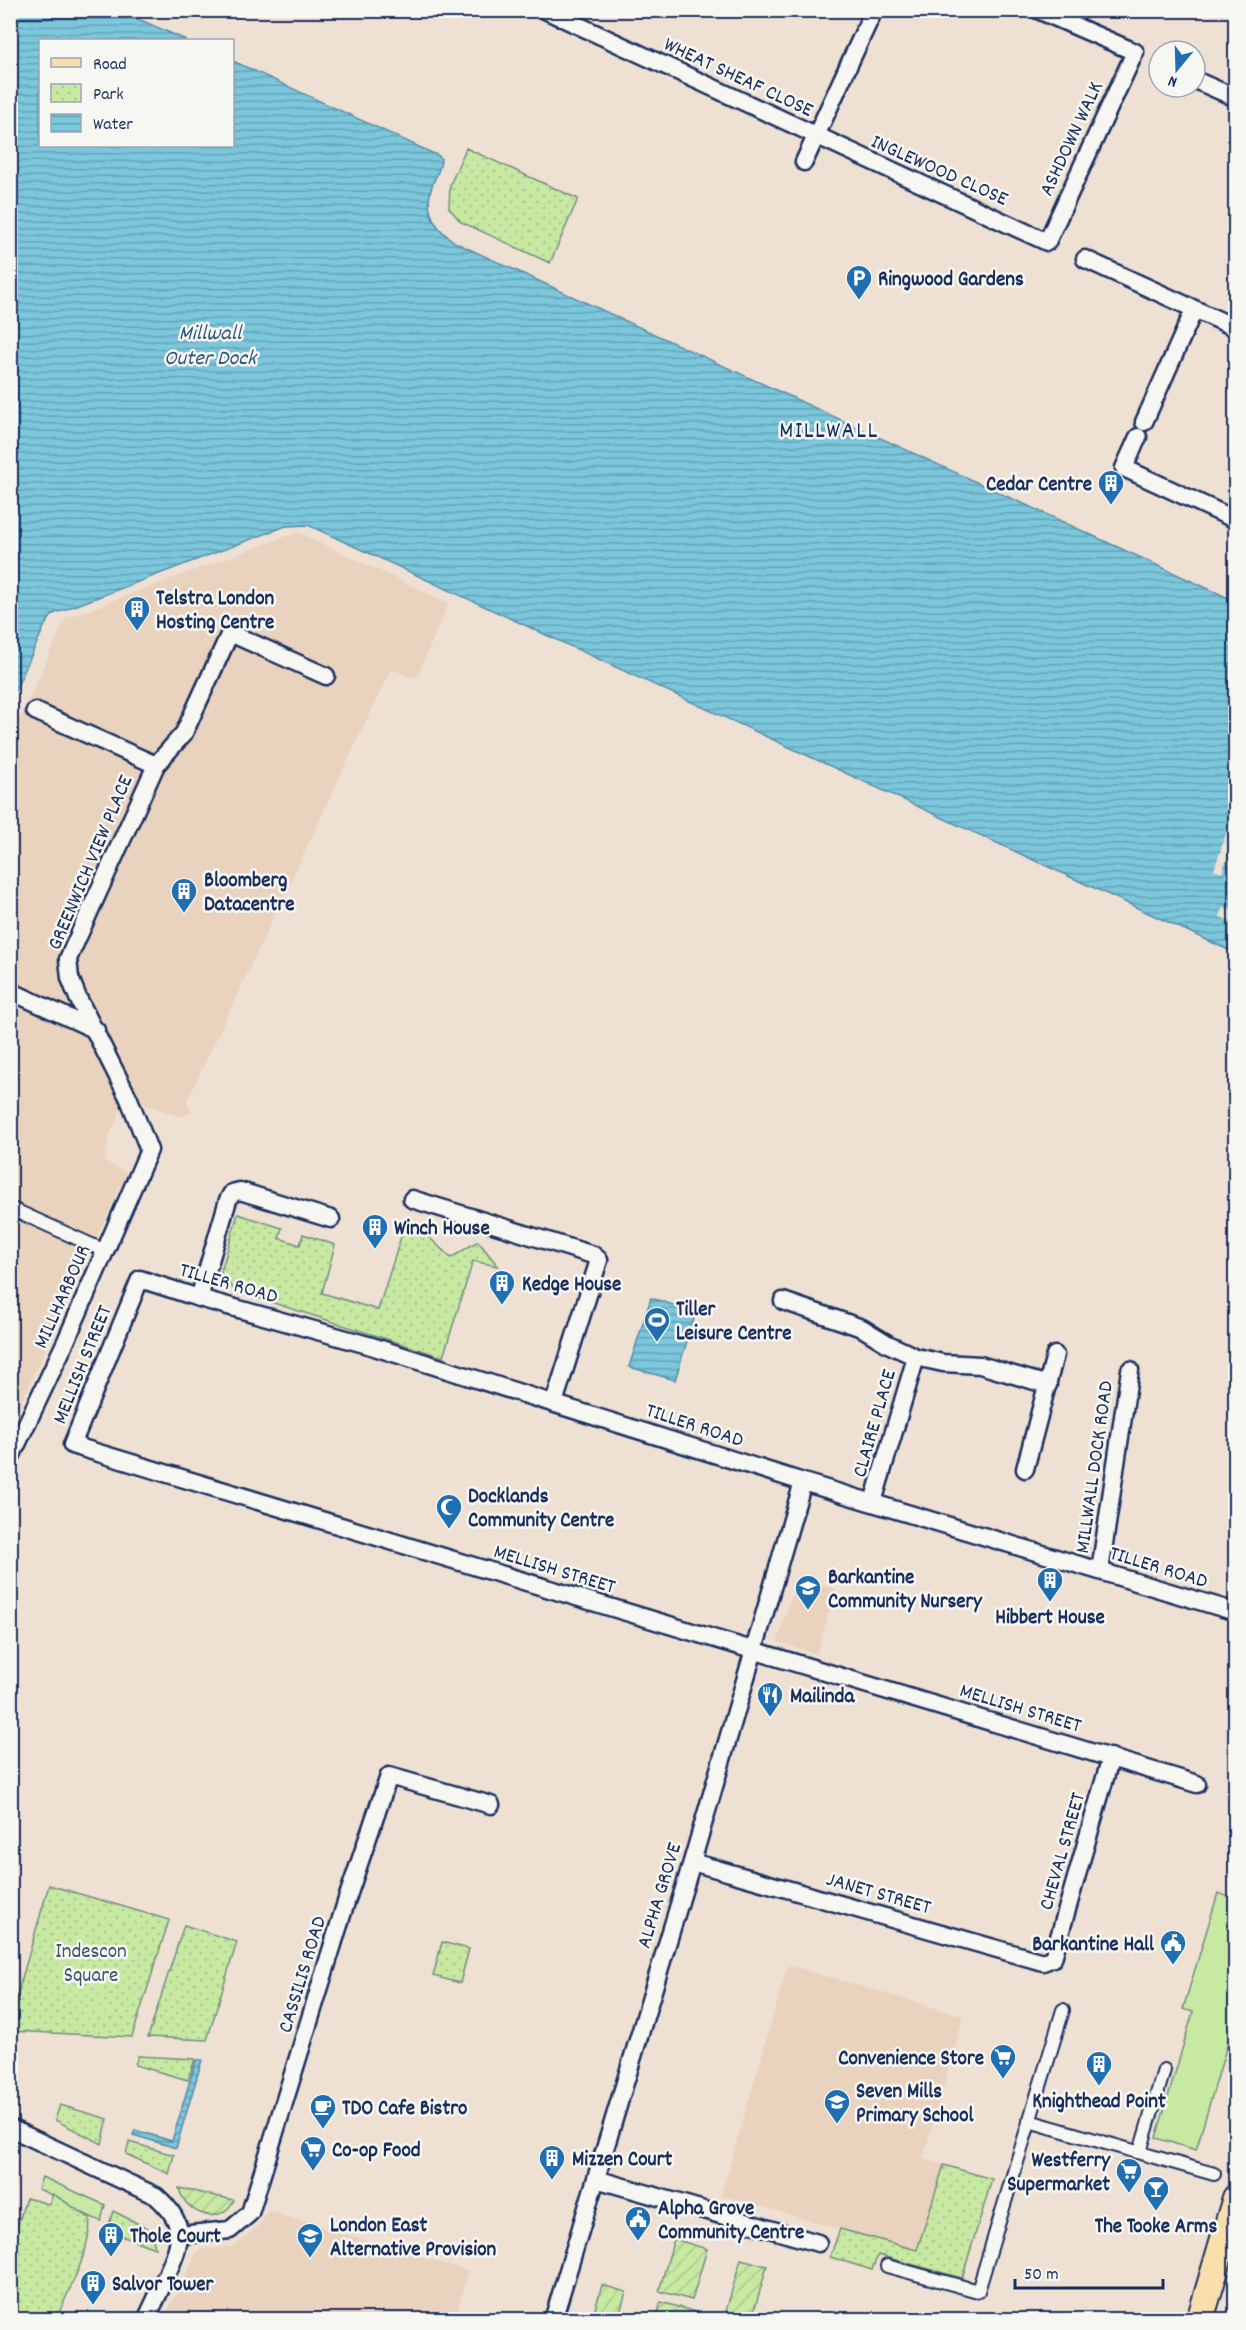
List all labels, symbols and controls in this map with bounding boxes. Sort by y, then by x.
street label: WHEAT SHEAF CLOSE [658,31,818,127]
legend [39,39,234,147]
north arrow [1147,39,1207,99]
text: Road [93,53,127,78]
text: N [1165,69,1180,93]
street label: ASHDOWN WALK [1033,77,1113,202]
text: Park [93,83,124,108]
text: Water [93,113,133,138]
street label: INGLEWOOD CLOSE [865,128,1013,216]
parking icon: Ringwood Gardens [844,263,874,301]
place label: Ringwood Gardens [878,266,1024,296]
water label: Millwall Outer Dock [164,319,258,375]
district label: MILLWALL [779,415,879,449]
building icon: Cedar Centre [1096,468,1126,506]
place label: Cedar Centre [986,471,1092,501]
place label: Telstra London Hosting Centre [156,585,275,639]
building icon: Telstra London Hosting Centre [122,594,152,632]
street label: GREENWICH VIEW PLACE [41,771,142,955]
place label: Bloomberg Datacentre [204,867,294,921]
building icon: Bloomberg Datacentre [169,876,199,914]
building icon: Winch House [360,1212,390,1250]
place label: Winch House [394,1215,490,1245]
street label: MILLHARBOUR [28,1241,100,1354]
street label: TILLER ROAD [175,1257,281,1313]
building icon: Kedge House [487,1268,517,1306]
place label: Kedge House [522,1271,621,1301]
place label: Tiller Leisure Centre [676,1296,792,1350]
street label: MELLISH STREET [46,1301,121,1429]
sports icon: Tiller Leisure Centre [642,1305,672,1343]
street label: CLAIRE PLACE [846,1366,906,1481]
street label: MILLWALL DOCK ROAD [1069,1379,1123,1556]
street label: TILLER ROAD [641,1397,747,1457]
place label: Docklands Community Centre [468,1483,614,1537]
mosque icon: Docklands Community Centre [434,1492,464,1530]
street label: MELLISH STREET [490,1538,619,1604]
street label: TILLER ROAD [1105,1540,1211,1598]
place label: Barkantine Community Nursery [828,1564,983,1618]
building icon: Hibbert House [1035,1565,1065,1603]
school or university icon: Barkantine Community Nursery [793,1573,823,1611]
place label: Hibbert House [995,1604,1105,1634]
street label: MELLISH STREET [956,1677,1085,1743]
restaurant icon: Mailinda [755,1680,785,1718]
place label: Mailinda [790,1683,855,1713]
street label: CHEVAL STREET [1033,1789,1095,1914]
street label: ALPHA GROVE [631,1839,691,1952]
street label: JANET STREET [822,1866,935,1924]
street label: CASSILIS ROAD [272,1913,336,2037]
public building icon: Barkantine Hall [1158,1928,1188,1966]
place label: Barkantine Hall [1032,1931,1155,1961]
park label: Indescon Square [55,1938,127,1992]
supermarket icon: Convenience Store [988,2042,1018,2080]
place label: Convenience Store [838,2045,984,2075]
building icon: Knighthead Point [1084,2049,1114,2087]
place label: Seven Mills Primary School [856,2078,975,2132]
school or university icon: Seven Mills Primary School [822,2087,852,2125]
place label: Knighthead Point [1032,2088,1166,2118]
cafe icon: TDO Cafe Bistro [308,2092,338,2130]
place label: TDO Cafe Bistro [342,2095,467,2125]
supermarket icon: Co-op Food [298,2134,328,2172]
place label: Co-op Food [332,2137,421,2167]
building icon: Mizzen Court [537,2143,567,2181]
place label: Mizzen Court [572,2146,672,2176]
place label: Westferry Supermarket [1007,2147,1111,2201]
supermarket icon: Westferry Supermarket [1114,2156,1144,2194]
bar icon: The Tooke Arms [1141,2174,1171,2212]
place label: Alpha Grove Community Centre [658,2195,804,2249]
public building icon: Alpha Grove Community Centre [623,2204,653,2242]
place label: London East Alternative Provision [330,2212,496,2266]
place label: The Tooke Arms [1095,2213,1217,2243]
building icon: Thole Court [96,2220,126,2258]
school or university icon: London East Alternative Provision [295,2221,325,2259]
place label: Thole Court [130,2223,221,2253]
scale bar [1015,2252,1164,2290]
text: 50 m [1024,2263,1059,2288]
building icon: Salvor Tower [78,2268,108,2306]
place label: Salvor Tower [112,2271,214,2301]

